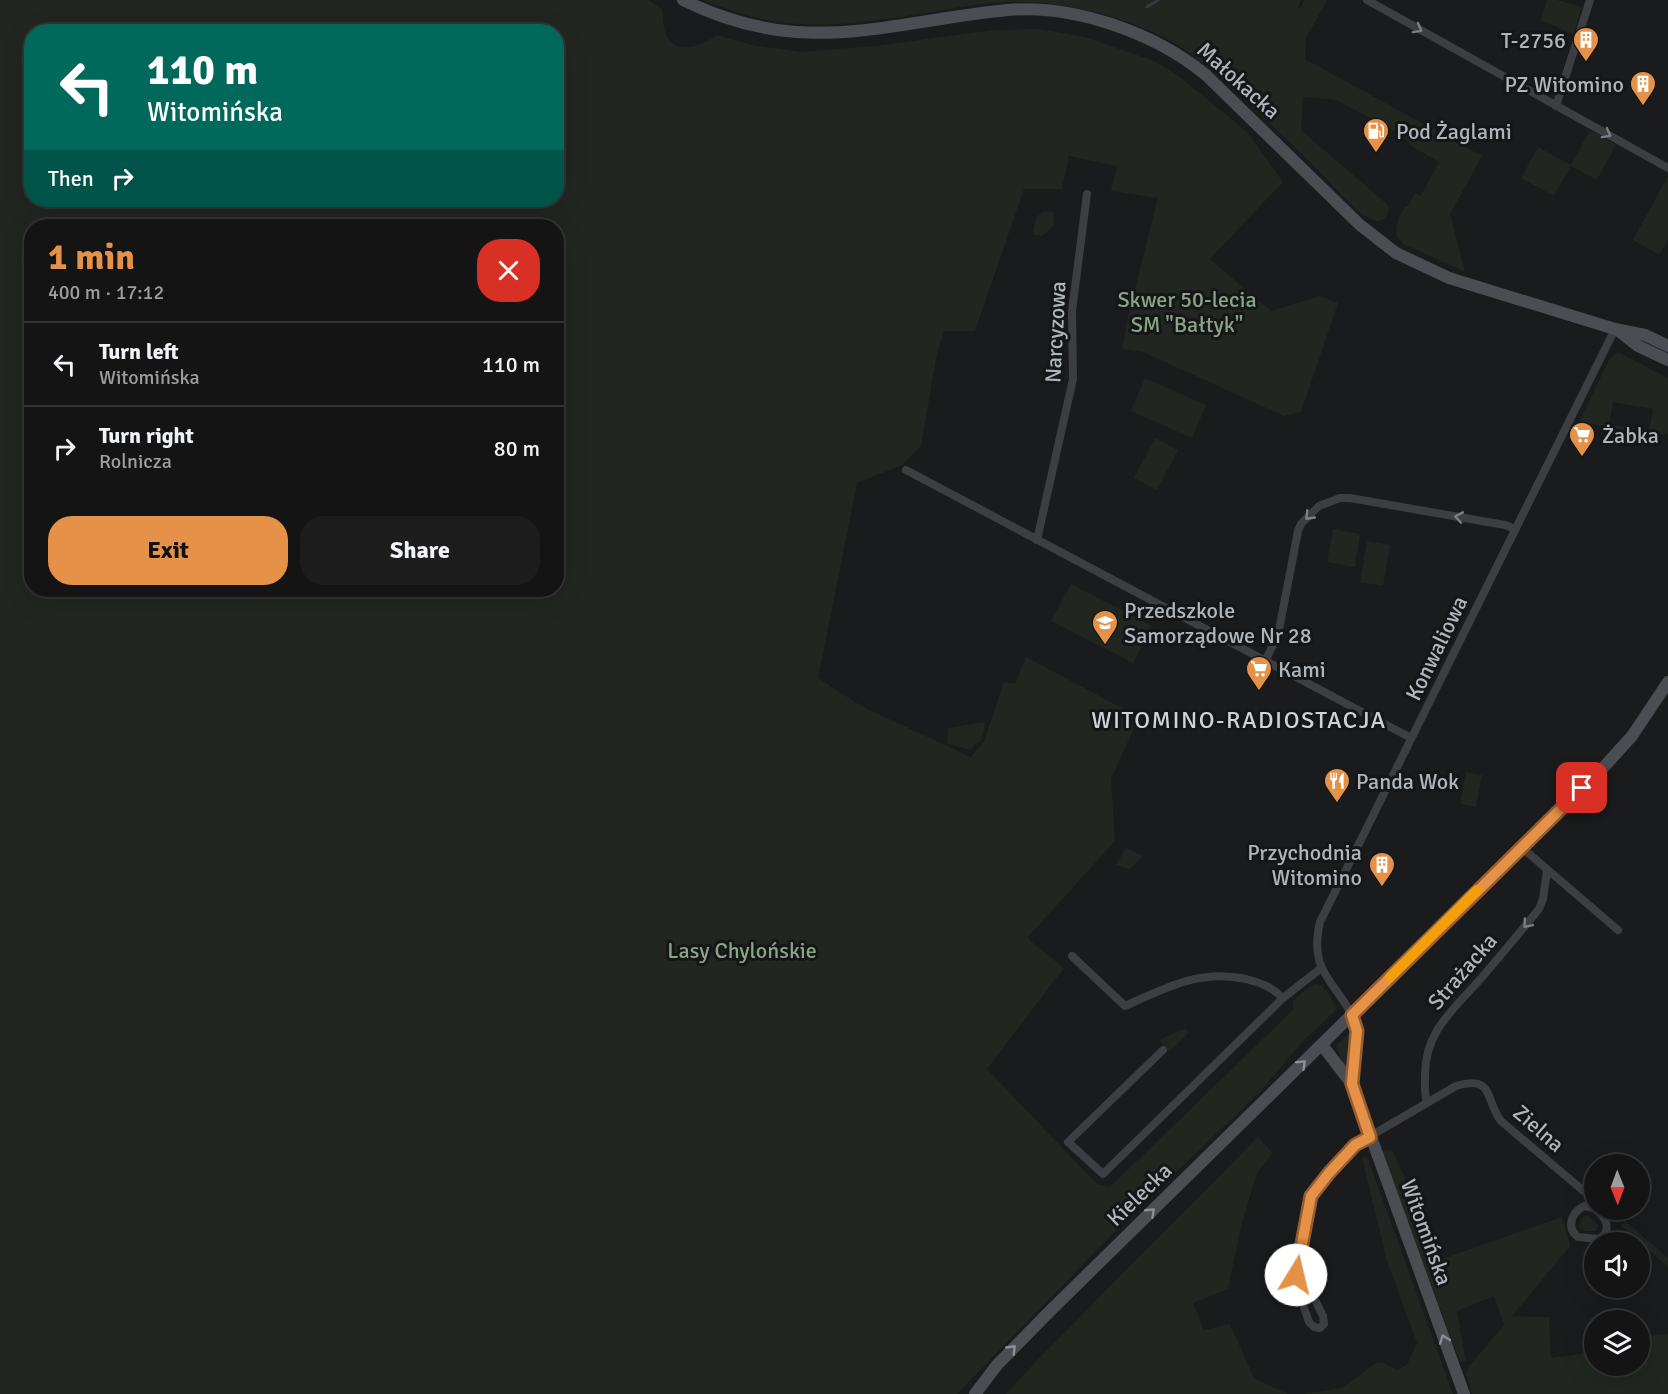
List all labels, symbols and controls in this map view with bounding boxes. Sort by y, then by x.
one-way arrow [1412,21,1423,33]
building icon: T-2756 [1571,25,1601,63]
place label: T-2756 [1501,27,1566,54]
street label: Małokacka [1192,36,1286,125]
text: 110 m [147,45,258,96]
icon: left [48,48,126,126]
building icon: PZ Witomino [1628,69,1658,107]
place label: PZ Witomino [1504,71,1624,98]
text: Witomińska [147,96,283,129]
fuel station icon: Pod Żaglami [1361,116,1391,154]
place label: Pod Żaglami [1396,118,1512,145]
one-way arrow [1601,127,1612,138]
icon: right [106,162,139,195]
text: Then [48,165,94,192]
text: 1 min [48,235,135,280]
button: close [477,239,540,302]
text: 400 m · 17:12 [48,280,164,305]
street label: Narcyzowa [1039,280,1072,384]
park label: Skwer 50-lecia SM "Bałtyk" [1117,286,1257,338]
text: Turn left [99,338,179,365]
icon: left [48,348,81,381]
text: 110 m [482,351,540,378]
text: Witomińska [99,365,200,390]
supermarket icon: Żabka [1567,420,1597,458]
text: Turn right [99,422,194,449]
place label: Żabka [1602,422,1659,449]
icon: right [48,432,81,465]
text: 80 m [494,435,540,462]
text: Rolnicza [99,449,172,474]
one-way arrow [1305,509,1316,520]
one-way arrow [1455,511,1464,523]
button: Exit [48,516,288,585]
button: Share [300,516,540,585]
street label: Konwaliowa [1400,591,1473,705]
place label: Przedszkole Samorządowe Nr 28 [1124,597,1312,649]
school or university icon: Przedszkole Samorządowe Nr 28 [1090,608,1120,646]
supermarket icon: Kami [1244,654,1274,692]
place label: Kami [1278,656,1326,683]
district label: WITOMINO-RADIOSTACJA [1091,705,1387,735]
pin [1556,762,1607,813]
restaurant icon: Panda Wok [1322,766,1352,804]
place label: Panda Wok [1356,768,1459,795]
icon: arrive [1565,771,1598,804]
place label: Przychodnia Witomino [1247,839,1362,891]
building icon: Przychodnia Witomino [1367,850,1397,888]
one-way arrow [1523,917,1534,928]
street label: Strażacka [1422,928,1503,1015]
park label: Lasy Chylońskie [667,937,817,964]
one-way arrow [1295,1060,1306,1071]
street label: Zielna [1508,1099,1570,1158]
north arrow [1584,1154,1650,1220]
map controls [1584,1154,1650,1376]
street label: Kielecka [1101,1157,1177,1232]
street label: Witomińska [1395,1175,1458,1289]
one-way arrow [1145,1208,1155,1219]
button: sound [1584,1232,1650,1298]
position arrow [1264,1243,1328,1307]
button: layers [1584,1310,1650,1376]
one-way arrow [1438,1334,1451,1345]
one-way arrow [1005,1345,1016,1356]

